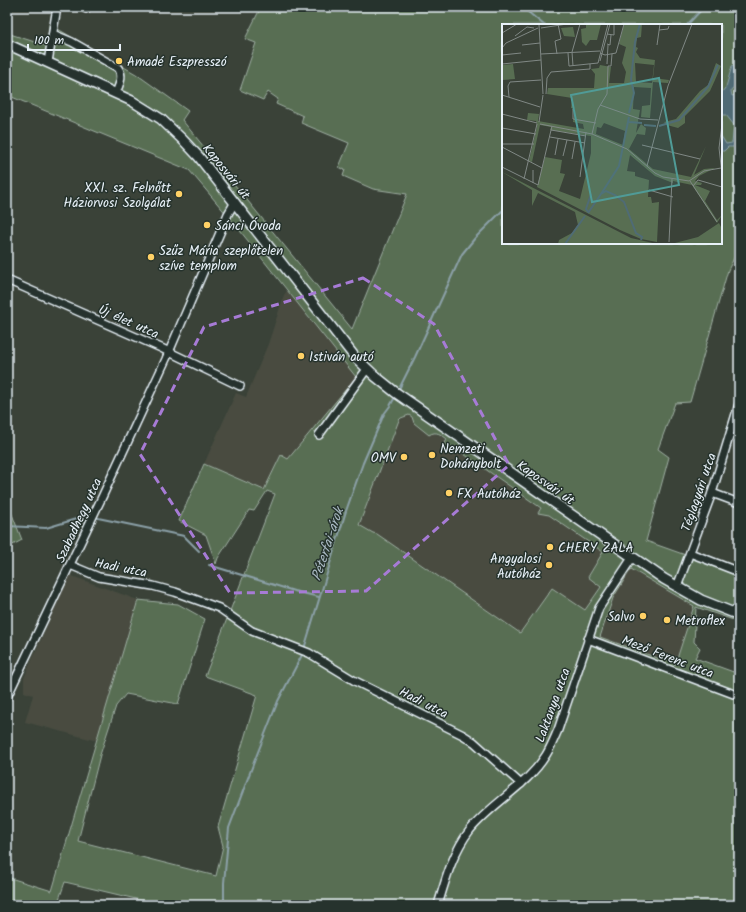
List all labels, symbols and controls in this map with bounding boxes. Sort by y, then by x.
inset map [502,24,722,244]
scale bar [28,26,120,52]
text: 100 m [34,31,65,50]
place label: Amadé Eszpresszó [127,52,228,73]
marker: Amadé Eszpresszó [114,56,124,66]
street label: Kaposvári út [197,139,256,205]
place label: XXI. sz. Felnőtt Háziorvosi Szolgálat [64,178,172,214]
marker: XXI. sz. Felnőtt Háziorvosi Szolgálat [174,189,184,199]
place label: Sánci Óvoda [215,216,281,237]
marker: Sánci Óvoda [202,220,212,230]
place label: Szűz Mária szeplőtelen szíve templom [159,241,283,277]
marker: Szűz Mária szeplőtelen szíve templom [146,252,156,262]
street label: Új élet utca [95,300,162,345]
place label: Istiván autó [309,347,375,368]
marker: Istiván autó [296,351,306,361]
place label: Nemzeti Dohánybolt [440,439,502,475]
place label: OMV [371,448,397,469]
marker: Nemzeti Dohánybolt [427,450,437,460]
street label: Téglagyári utca [676,450,723,535]
marker: OMV [399,452,409,462]
street label: Kaposvári út [512,455,579,512]
street label: Szabadhegy utca [50,475,108,567]
place label: FX Autóház [457,484,521,505]
marker: FX Autóház [444,488,454,498]
water label: Péterfai-árok [306,503,351,584]
place label: CHERY ZALA [558,538,633,559]
marker: CHERY ZALA [545,542,555,552]
place label: Angyalosi Autóház [490,549,542,585]
street label: Hadi utca [93,553,149,584]
marker: Angyalosi Autóház [544,560,554,570]
place label: Salvo [607,607,635,628]
marker: Salvo [638,611,648,621]
place label: Metroflex [675,611,725,632]
marker: Metroflex [662,615,672,625]
street label: Mező Ferenc utca [619,630,716,685]
street label: Laktanya utca [530,665,577,746]
street label: Hadi utca [395,682,452,725]

